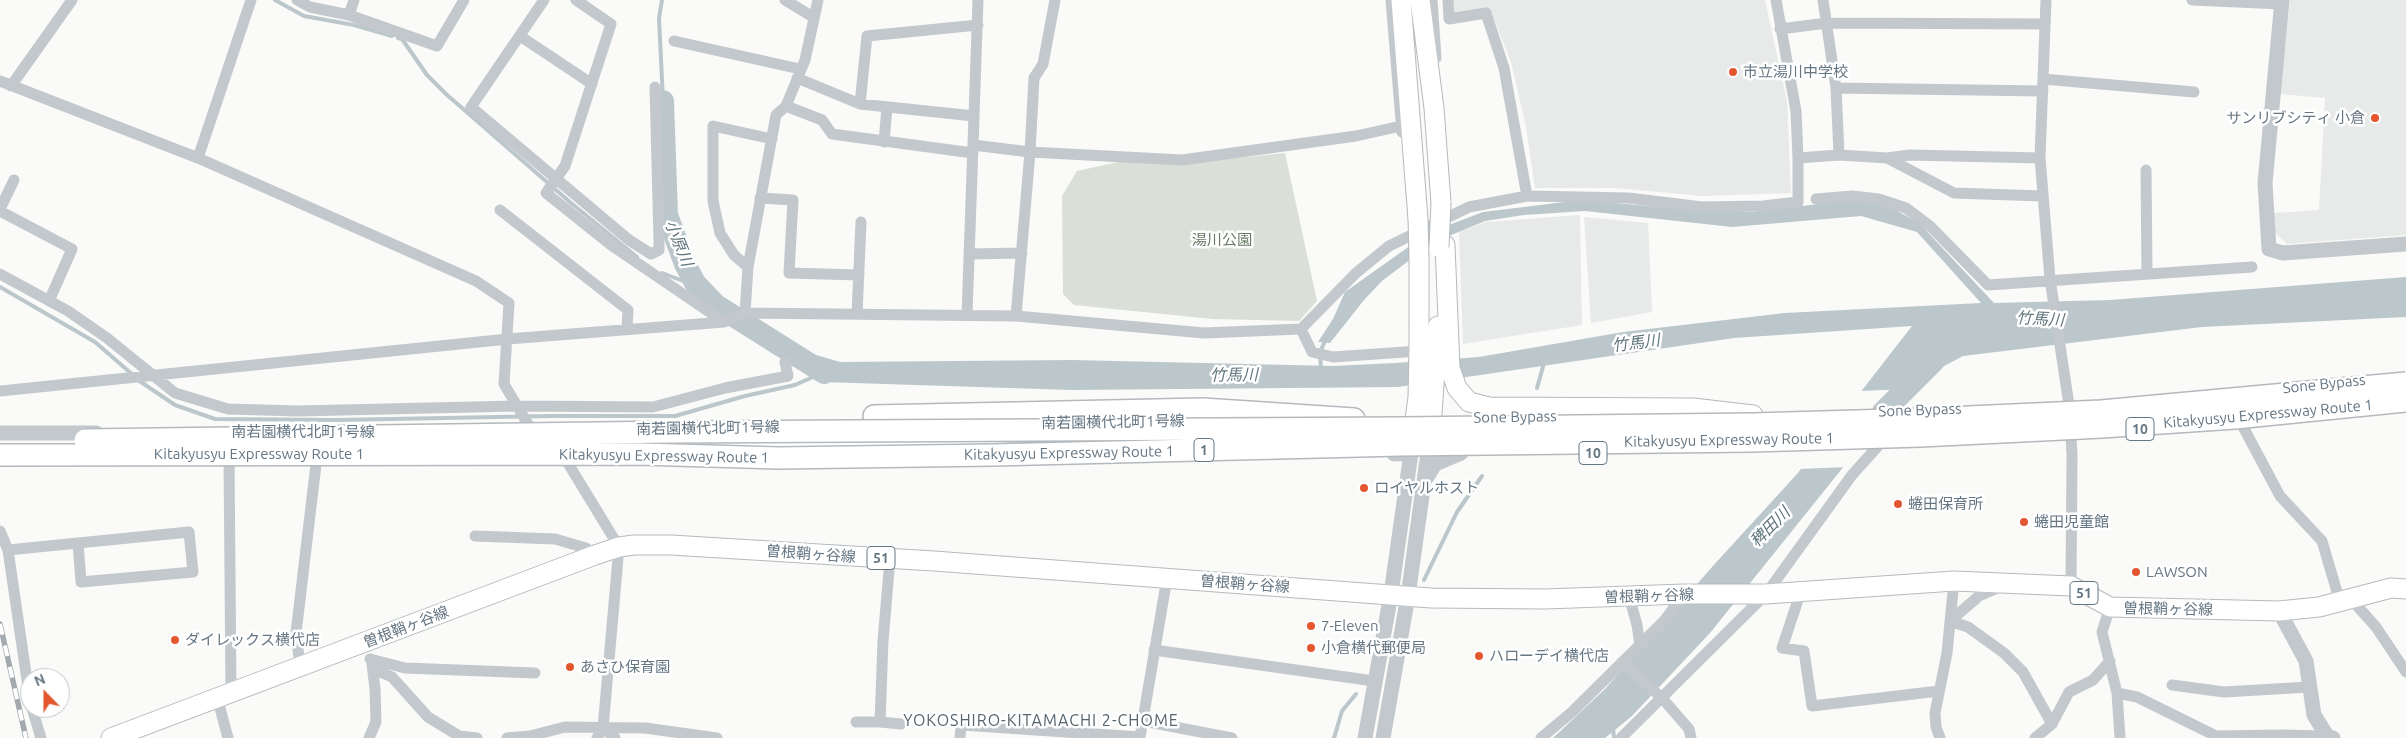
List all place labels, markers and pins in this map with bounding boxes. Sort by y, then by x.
place label: 市立湯川中学校 [1743,63,1848,81]
marker: 市立湯川中学校 [1727,66,1739,78]
place label: サンリブシティ 小倉 [2227,109,2365,127]
marker: サンリブシティ 小倉 [2369,112,2381,124]
place label: ロイヤルホスト [1374,479,1479,497]
marker: ロイヤルホスト [1358,482,1370,494]
place label: 蜷田保育所 [1908,495,1983,513]
marker: 蜷田保育所 [1892,498,1904,510]
place label: 蜷田児童館 [2034,513,2109,531]
marker: 蜷田児童館 [2018,516,2030,528]
place label: LAWSON [2146,563,2208,581]
marker: LAWSON [2130,566,2142,578]
place label: 7-Eleven [1321,617,1379,635]
marker: 7-Eleven [1305,620,1317,632]
place label: ダイレックス横代店 [185,631,320,649]
marker: ダイレックス横代店 [169,634,181,646]
place label: 小倉横代郵便局 [1321,639,1426,657]
marker: 小倉横代郵便局 [1305,642,1317,654]
place label: ハローデイ横代店 [1489,647,1609,665]
marker: ハローデイ横代店 [1473,650,1485,662]
place label: あさひ保育園 [580,658,670,676]
marker: あさひ保育園 [564,661,576,673]

